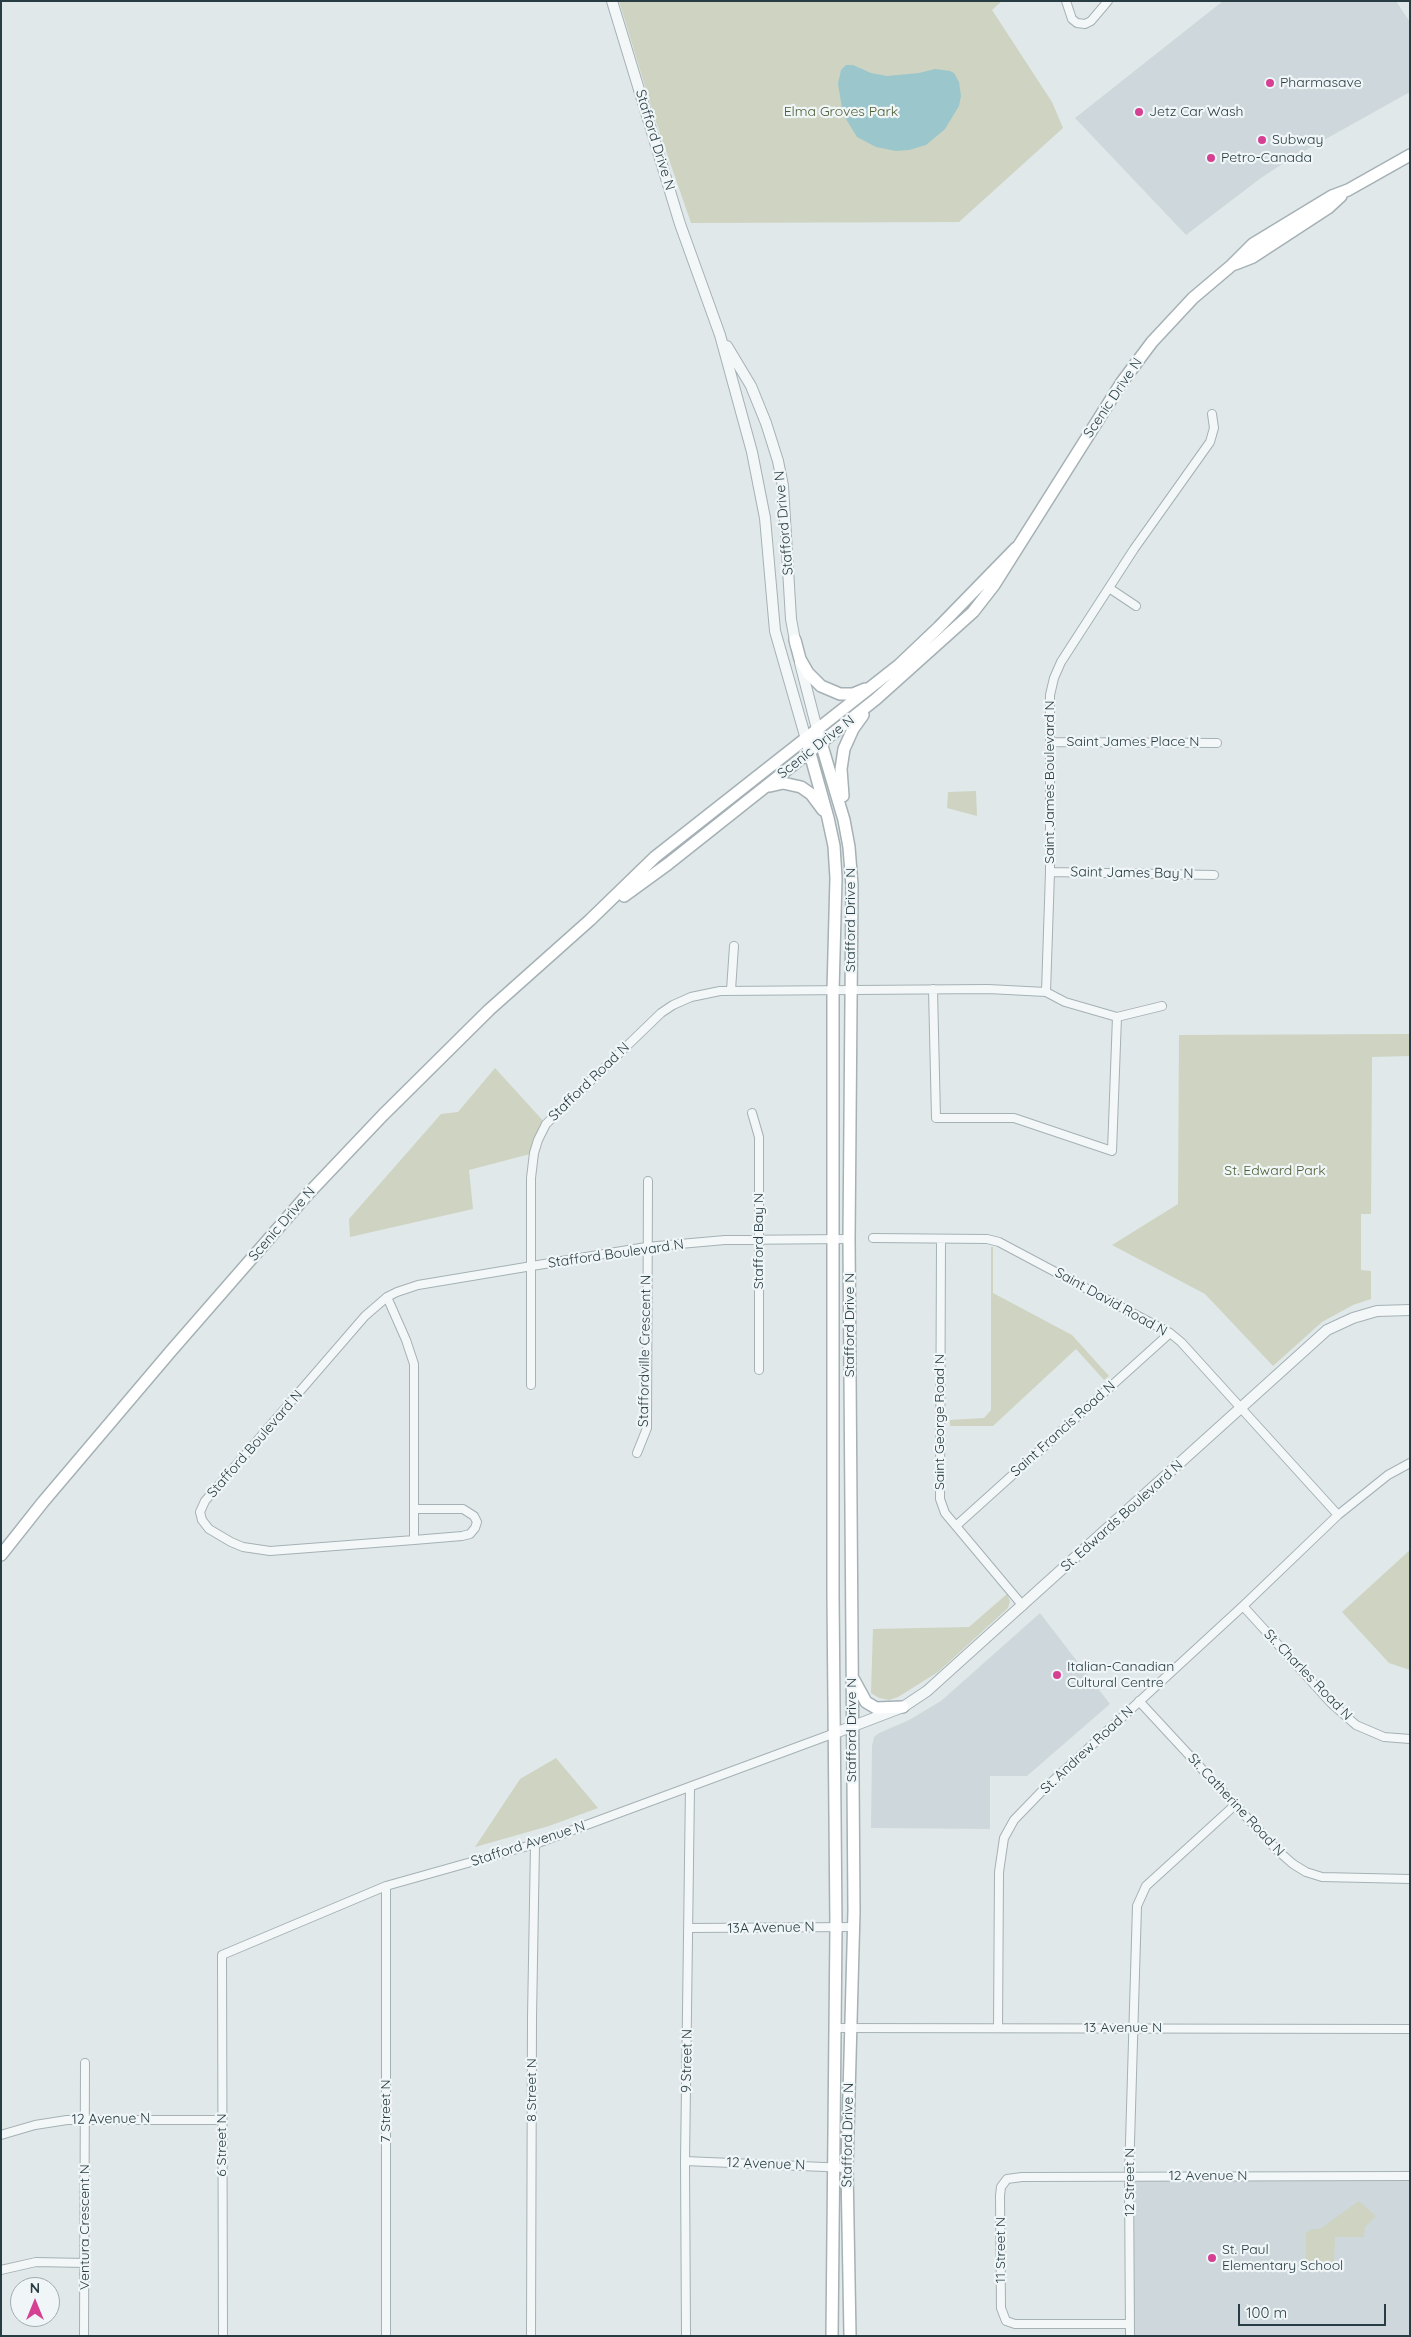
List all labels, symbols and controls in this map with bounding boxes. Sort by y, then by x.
place label: Pharmasave [1280,75,1362,91]
marker: Pharmasave [1264,77,1276,89]
street label: Stafford Drive N [632,87,678,193]
park label: Elma Groves Park [784,104,898,120]
place label: Jetz Car Wash [1149,104,1243,120]
marker: Jetz Car Wash [1133,106,1145,118]
place label: Subway [1272,132,1323,148]
marker: Subway [1256,134,1268,146]
place label: Petro-Canada [1221,150,1312,166]
marker: Petro-Canada [1205,152,1217,164]
street label: Scenic Drive N [1080,355,1146,441]
street label: Stafford Drive N [771,470,797,576]
street label: Saint James Boulevard N [1042,700,1058,864]
street label: Scenic Drive N [774,712,858,782]
street label: Saint James Place N [1067,734,1199,750]
street label: Saint James Bay N [1070,864,1194,882]
street label: Stafford Drive N [843,868,859,972]
street label: Stafford Road N [545,1039,633,1125]
park label: St. Edward Park [1224,1163,1326,1179]
street label: Scenic Drive N [245,1183,319,1265]
street label: Stafford Bay N [751,1193,767,1289]
street label: Stafford Boulevard N [547,1236,685,1272]
street label: Saint David Road N [1052,1264,1170,1340]
street label: Stafford Drive N [842,1273,858,1377]
street label: Staffordville Crescent N [635,1275,655,1427]
street label: Saint George Road N [932,1354,948,1490]
street label: Saint Francis Road N [1007,1378,1119,1480]
street label: Stafford Boulevard N [204,1387,306,1501]
street label: St. Edwards Boulevard N [1058,1457,1186,1575]
street label: St. Charles Road N [1260,1626,1356,1724]
place label: Italian-Canadian Cultural Centre [1067,1659,1174,1691]
marker: Italian-Canadian Cultural Centre [1051,1669,1063,1681]
street label: Stafford Drive N [844,1678,860,1782]
street label: St. Andrew Road N [1037,1703,1137,1797]
street label: St. Catherine Road N [1184,1750,1288,1860]
street label: Stafford Avenue N [469,1818,587,1870]
street label: 13A Avenue N [727,1919,815,1937]
street label: 13 Avenue N [1084,2020,1162,2036]
street label: 9 Street N [678,2029,696,2093]
street label: 8 Street N [524,2058,540,2122]
street label: 7 Street N [378,2079,394,2143]
street label: Stafford Drive N [839,2082,857,2188]
street label: 12 Avenue N [72,2110,150,2128]
street label: 6 Street N [214,2113,230,2177]
street label: 12 Street N [1122,2147,1138,2217]
street label: 12 Avenue N [726,2154,806,2174]
street label: Ventura Crescent N [77,2164,93,2290]
street label: 12 Avenue N [1169,2168,1247,2184]
street label: 11 Street N [993,2217,1009,2283]
place label: St. Paul Elementary School [1222,2242,1343,2274]
marker: St. Paul Elementary School [1206,2252,1218,2264]
north arrow [10,2277,60,2327]
text: N [30,2279,40,2297]
scale bar [1241,2294,1388,2326]
text: 100 m [1246,2303,1287,2322]

